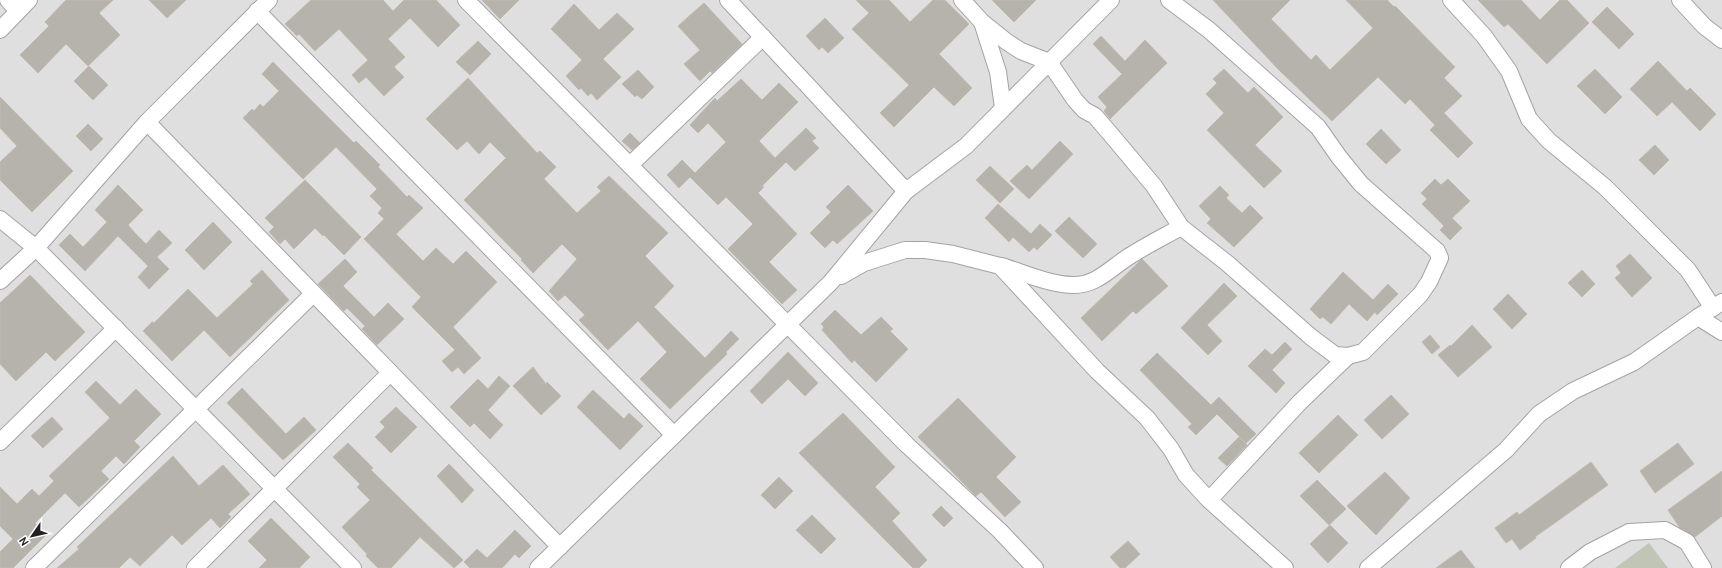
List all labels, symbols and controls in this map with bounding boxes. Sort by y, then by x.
north arrow [12,516,52,556]
text: N [16,534,32,549]

